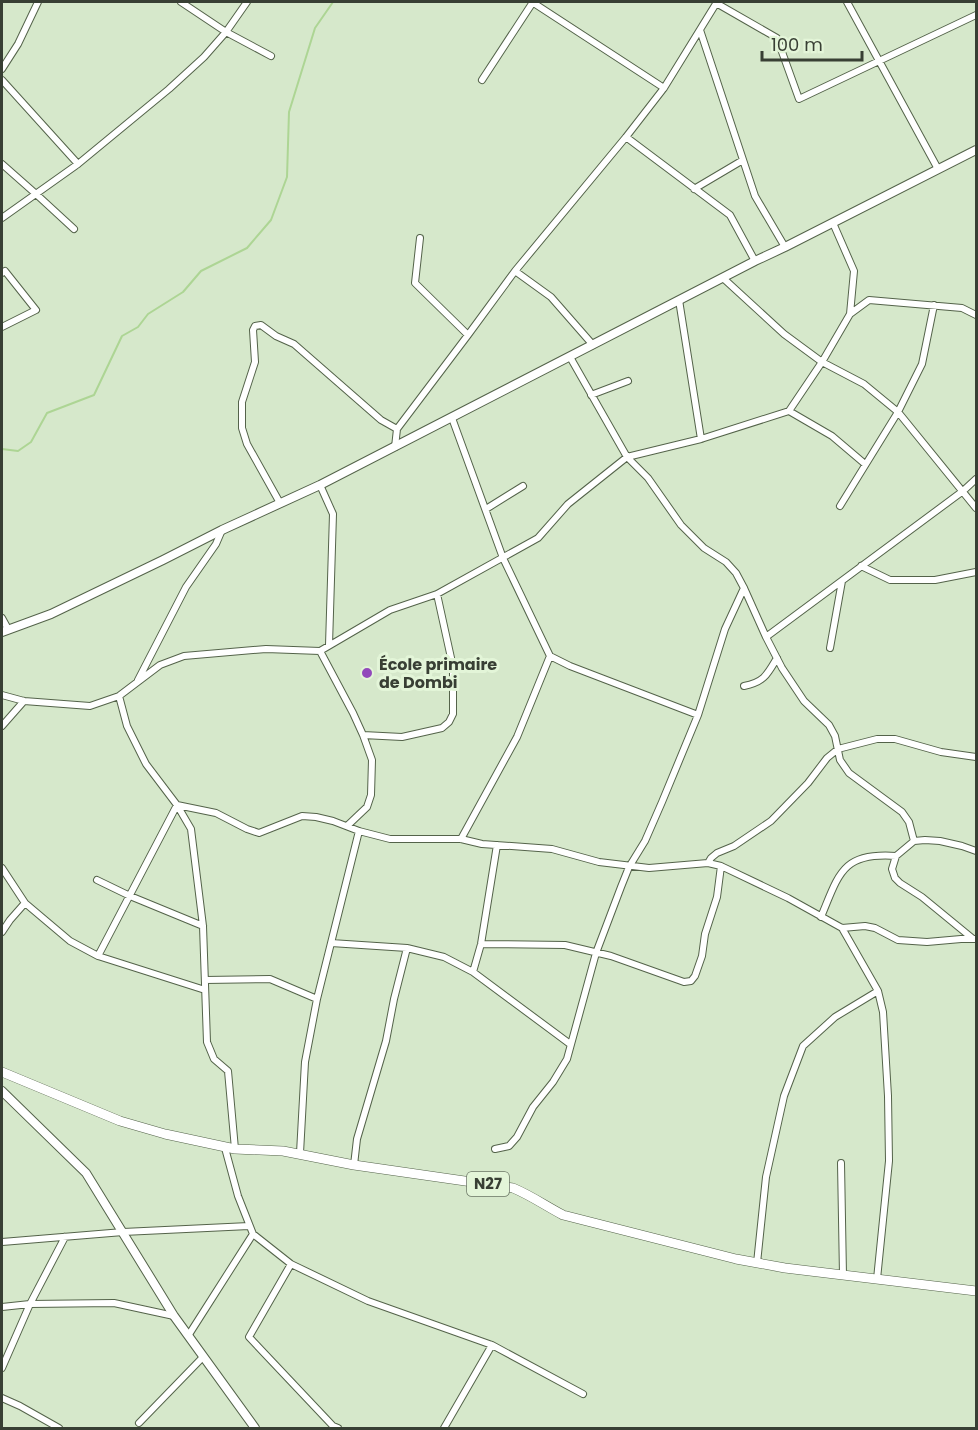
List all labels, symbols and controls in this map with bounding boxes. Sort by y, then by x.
scale bar [762,24,862,62]
text: 100 m [771,32,823,57]
place label: École primaire de Dombi [379,653,497,694]
marker: École primaire de Dombi [360,666,374,680]
road number: N27 [467,1172,509,1196]

